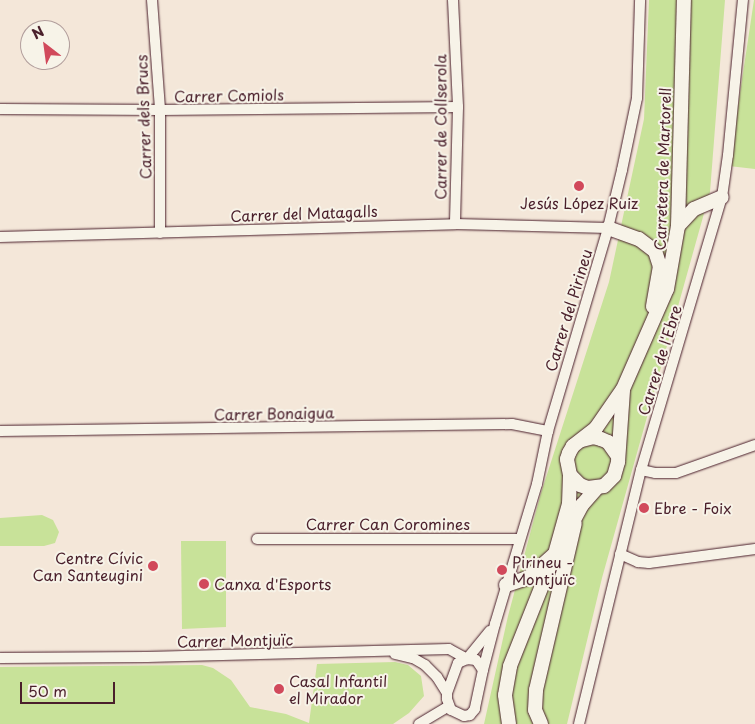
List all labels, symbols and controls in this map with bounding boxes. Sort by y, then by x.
north arrow [20,20,70,70]
text: N [28,21,48,44]
street label: Carrer dels Brucs [132,53,154,181]
street label: Carrer de Collserola [431,54,449,200]
street label: Carrer Comiols [174,85,284,105]
street label: Carretera de Martorell [650,86,674,252]
marker: Jesús López Ruiz [573,180,585,192]
place label: Jesús López Ruiz [519,194,639,212]
street label: Carrer del Matagalls [229,201,379,225]
street label: Carrer del Pirineu [540,246,596,374]
street label: Carrer de l'Ebre [633,302,685,418]
street label: Carrer Bonaigua [213,403,335,423]
place label: Ebre - Foix [654,499,733,517]
marker: Ebre - Foix [638,502,650,514]
street label: Carrer Can Coromines [306,515,470,533]
place label: Centre Cívic Can Santeugini [33,548,143,583]
place label: Pirineu - Montjuïc [512,552,575,587]
marker: Centre Cívic Can Santeugini [147,560,159,572]
marker: Pirineu - Montjuïc [496,564,508,576]
place label: Canxa d'Esports [214,575,330,593]
marker: Canxa d'Esports [198,578,210,590]
street label: Carrer Montjuïc [177,630,293,650]
place label: Casal Infantil el Mirador [289,671,388,706]
scale bar [22,672,118,704]
text: 50 m [28,679,67,702]
marker: Casal Infantil el Mirador [273,683,285,695]

